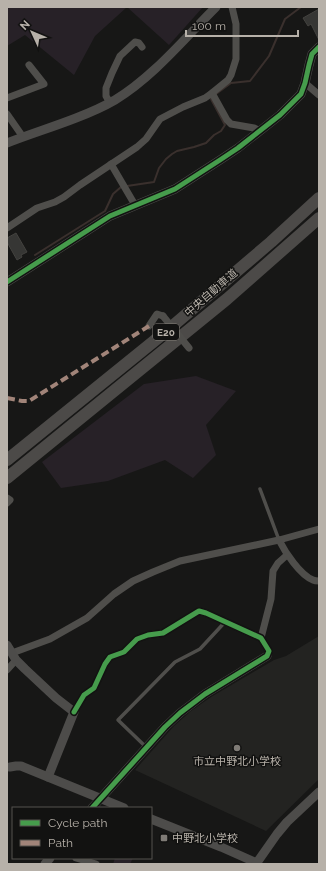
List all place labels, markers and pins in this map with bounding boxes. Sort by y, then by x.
marker: 市立中野北小学校 [232,743,242,753]
place label: 市立中野北小学校 [193,755,281,768]
place label: 中野北小学校 [172,832,238,845]
marker: 中野北小学校 [159,833,169,843]

